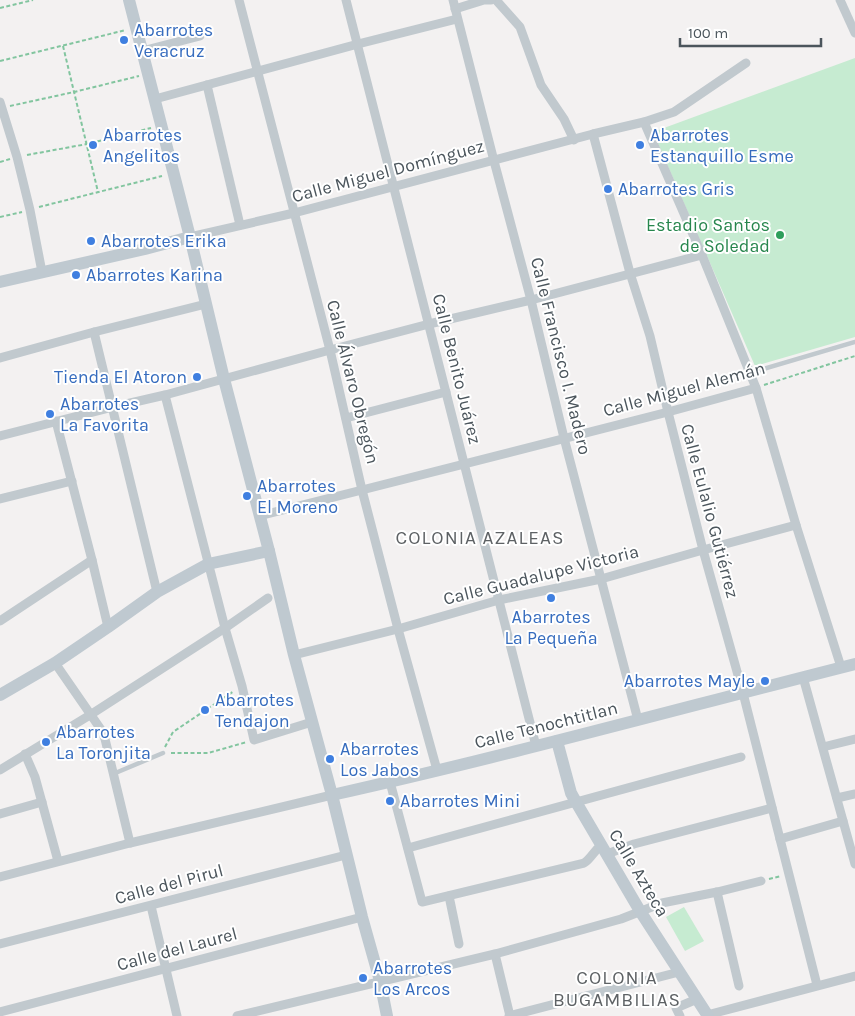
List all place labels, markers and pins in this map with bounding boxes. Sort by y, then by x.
place label: Abarrotes Veracruz [134,19,213,62]
marker: Abarrotes Veracruz [118,34,130,46]
place label: Abarrotes Angelitos [103,124,182,167]
place label: Abarrotes Estanquillo Esme [650,124,794,167]
marker: Abarrotes Angelitos [87,139,99,151]
marker: Abarrotes Estanquillo Esme [634,139,646,151]
place label: Abarrotes Gris [618,178,734,200]
marker: Abarrotes Gris [602,183,614,195]
place label: Estadio Santos de Soledad [646,214,770,257]
marker: Estadio Santos de Soledad [774,229,786,241]
place label: Abarrotes Erika [101,230,227,252]
marker: Abarrotes Erika [85,235,97,247]
place label: Abarrotes Karina [86,264,223,286]
marker: Abarrotes Karina [70,269,82,281]
place label: Tienda El Atoron [54,366,187,388]
marker: Tienda El Atoron [191,371,203,383]
place label: Abarrotes La Favorita [60,393,149,436]
marker: Abarrotes La Favorita [44,408,56,420]
place label: Abarrotes El Moreno [257,475,338,518]
marker: Abarrotes El Moreno [241,490,253,502]
marker: Abarrotes La Pequeña [545,592,557,604]
place label: Abarrotes La Pequeña [504,606,598,649]
place label: Abarrotes Mayle [624,670,755,692]
marker: Abarrotes Mayle [759,675,771,687]
place label: Abarrotes Tendajon [215,689,294,732]
marker: Abarrotes Tendajon [199,704,211,716]
place label: Abarrotes La Toronjita [56,721,151,764]
marker: Abarrotes La Toronjita [40,736,52,748]
place label: Abarrotes Los Jabos [340,738,419,781]
marker: Abarrotes Los Jabos [324,753,336,765]
place label: Abarrotes Mini [400,790,520,812]
marker: Abarrotes Mini [384,795,396,807]
place label: Abarrotes Los Arcos [373,957,452,1000]
marker: Abarrotes Los Arcos [357,972,369,984]

